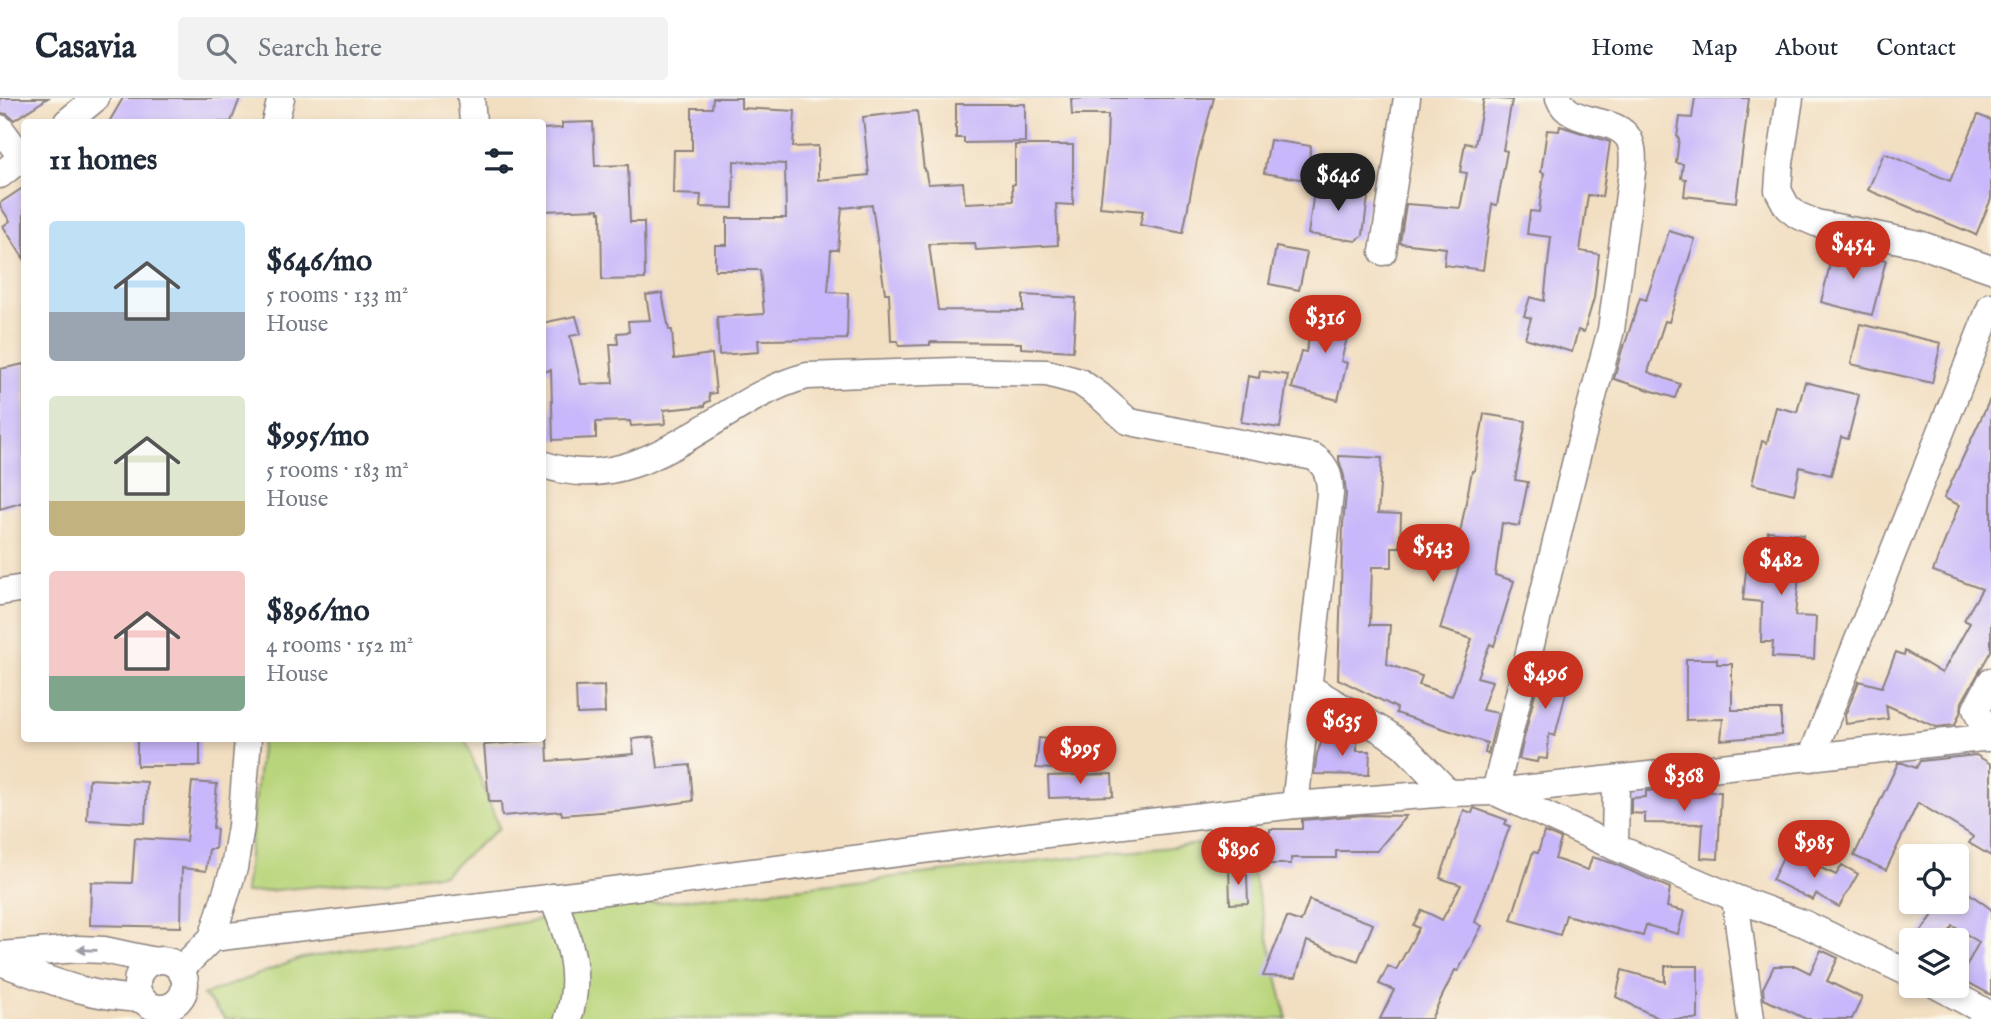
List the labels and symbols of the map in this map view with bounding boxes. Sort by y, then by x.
pin: $646 [1297,153,1379,213]
pin: $454 [1812,222,1894,281]
pin: $316 [1284,296,1366,355]
pin: $543 [1392,524,1474,584]
pin: $482 [1740,538,1822,597]
pin: $496 [1504,652,1586,711]
pin: $635 [1301,698,1383,758]
pin: $995 [1039,726,1121,786]
pin: $368 [1643,754,1725,813]
pin: $985 [1773,820,1855,880]
pin: $896 [1197,828,1279,887]
one-way arrow [76,944,98,955]

